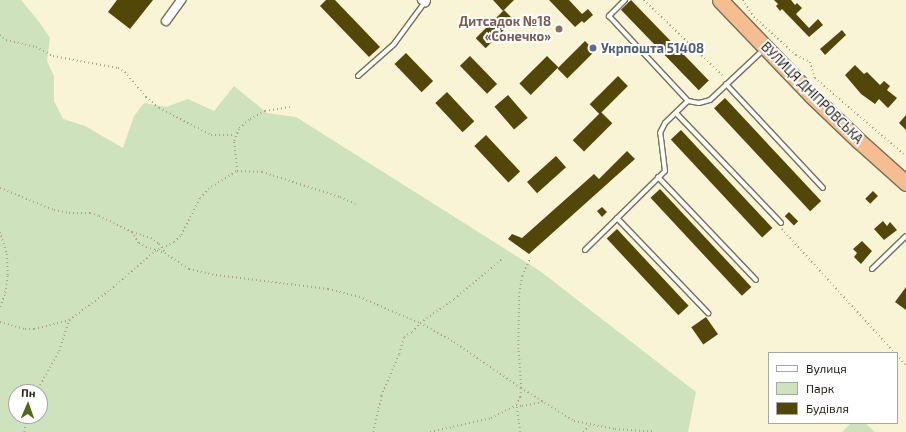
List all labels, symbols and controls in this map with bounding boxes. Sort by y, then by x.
place label: Дитсадок №18 «Сонечко» [459,14,551,45]
marker: Дитсадок №18 «Сонечко» [554,24,564,34]
street label: ВУЛИЦЯ ДНІПРОВСЬКА [758,39,866,147]
place label: Укрпошта 51408 [601,40,704,56]
marker: Укрпошта 51408 [588,43,598,53]
legend [768,352,898,424]
text: Вулиця [806,361,847,375]
text: Парк [806,381,834,395]
north arrow [8,384,48,424]
text: Пн [21,386,36,399]
text: Будівля [806,401,849,415]

